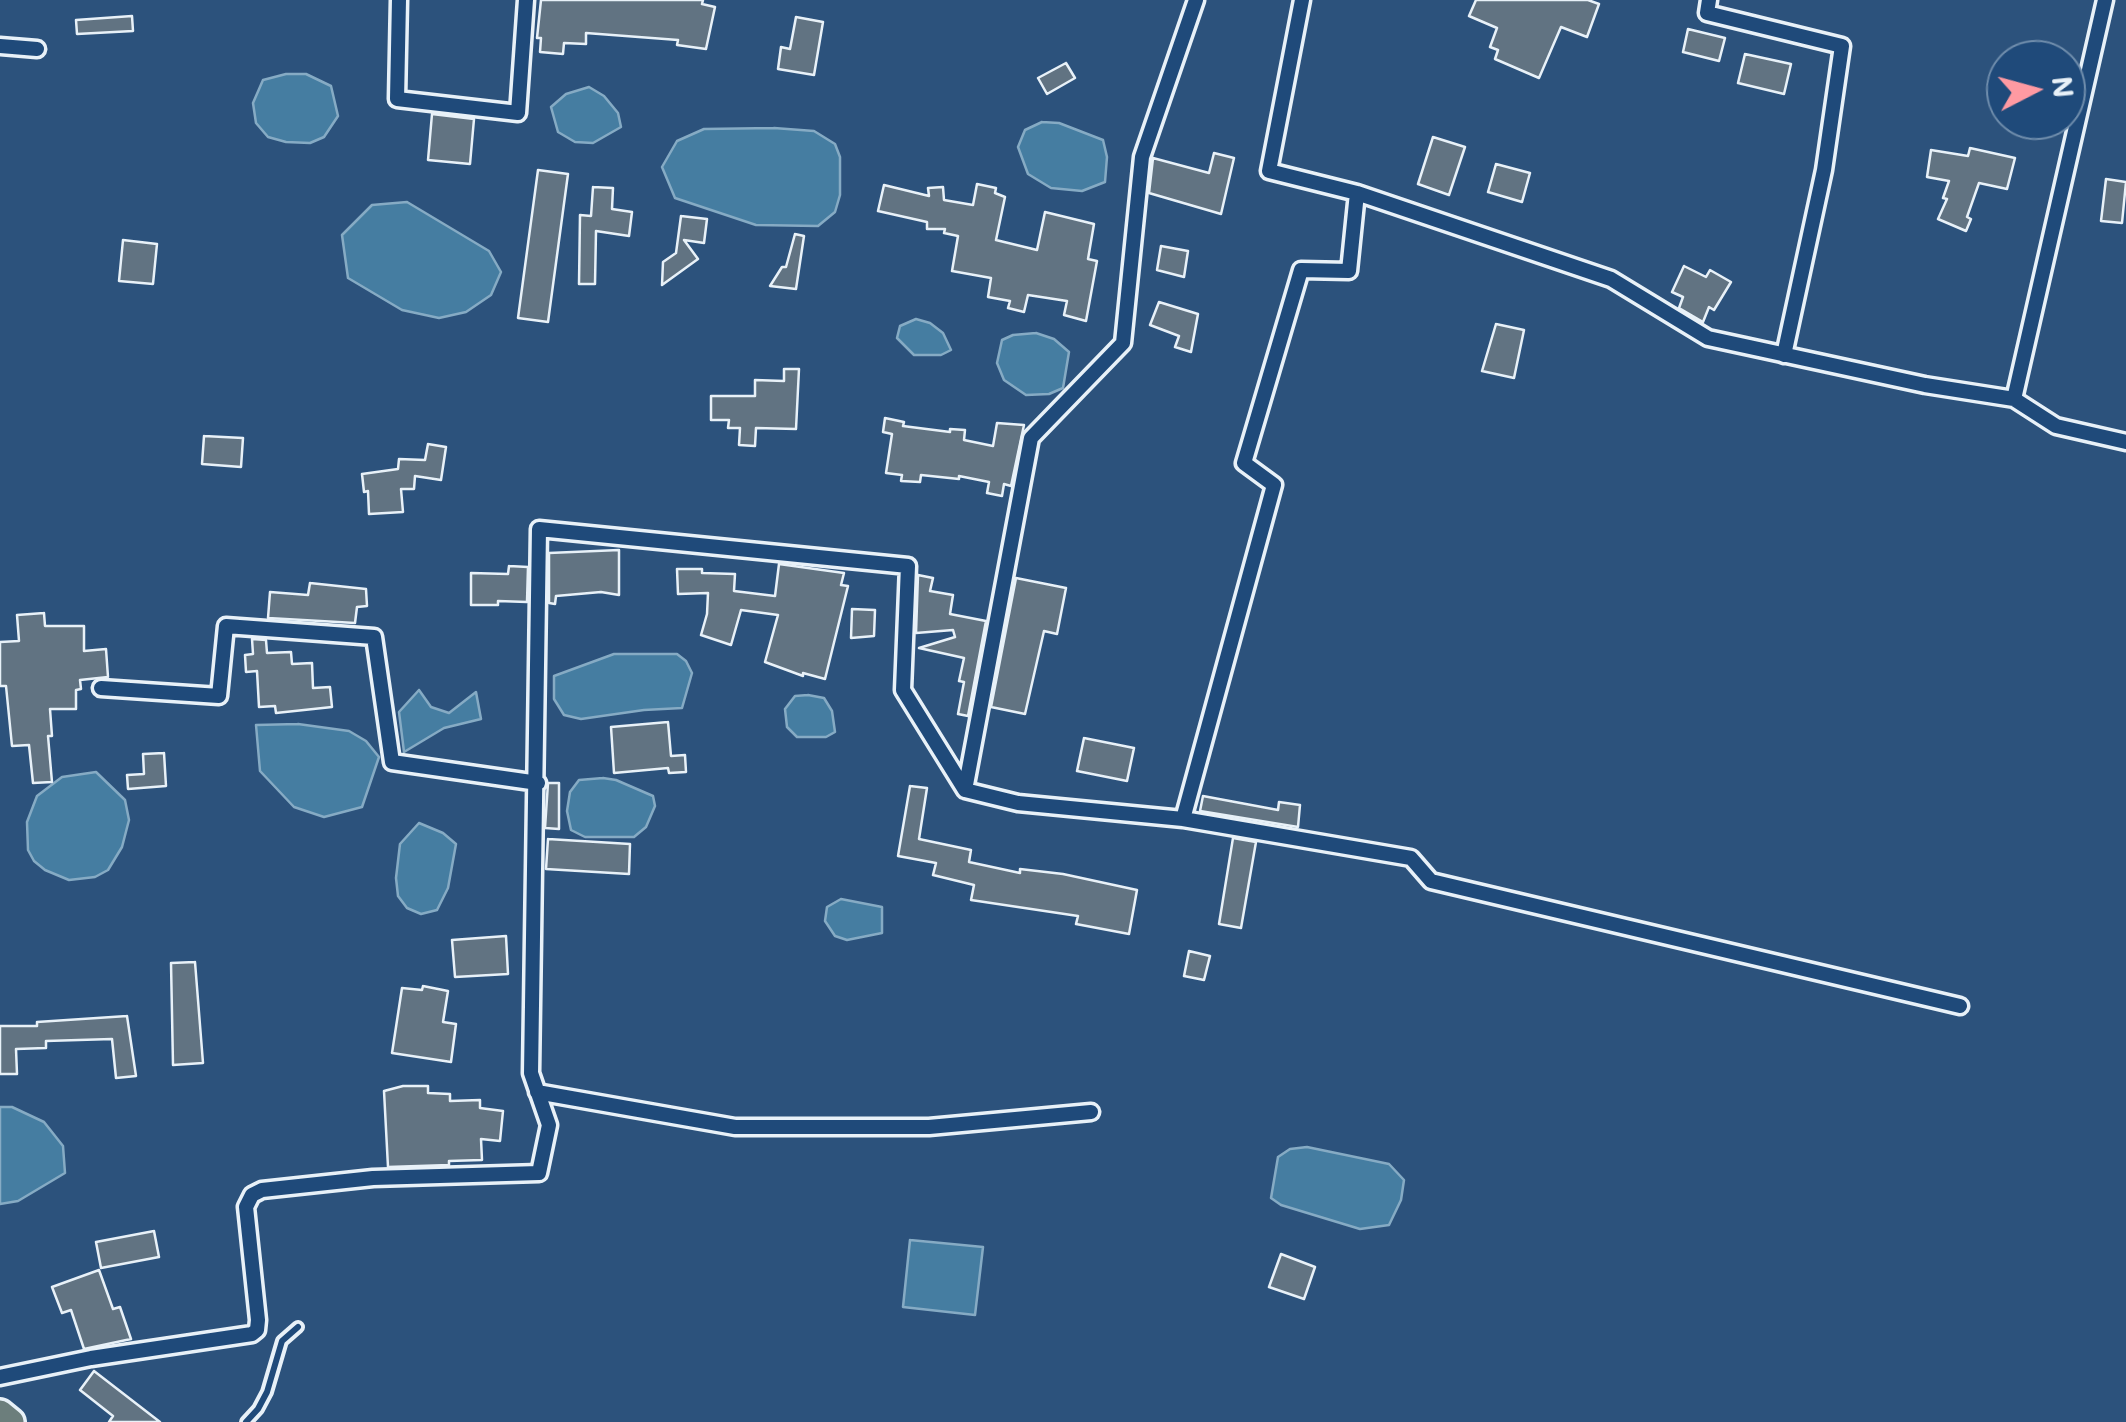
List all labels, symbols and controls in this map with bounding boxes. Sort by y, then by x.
north arrow [1986,40,2086,140]
text: N [2045,75,2083,100]

